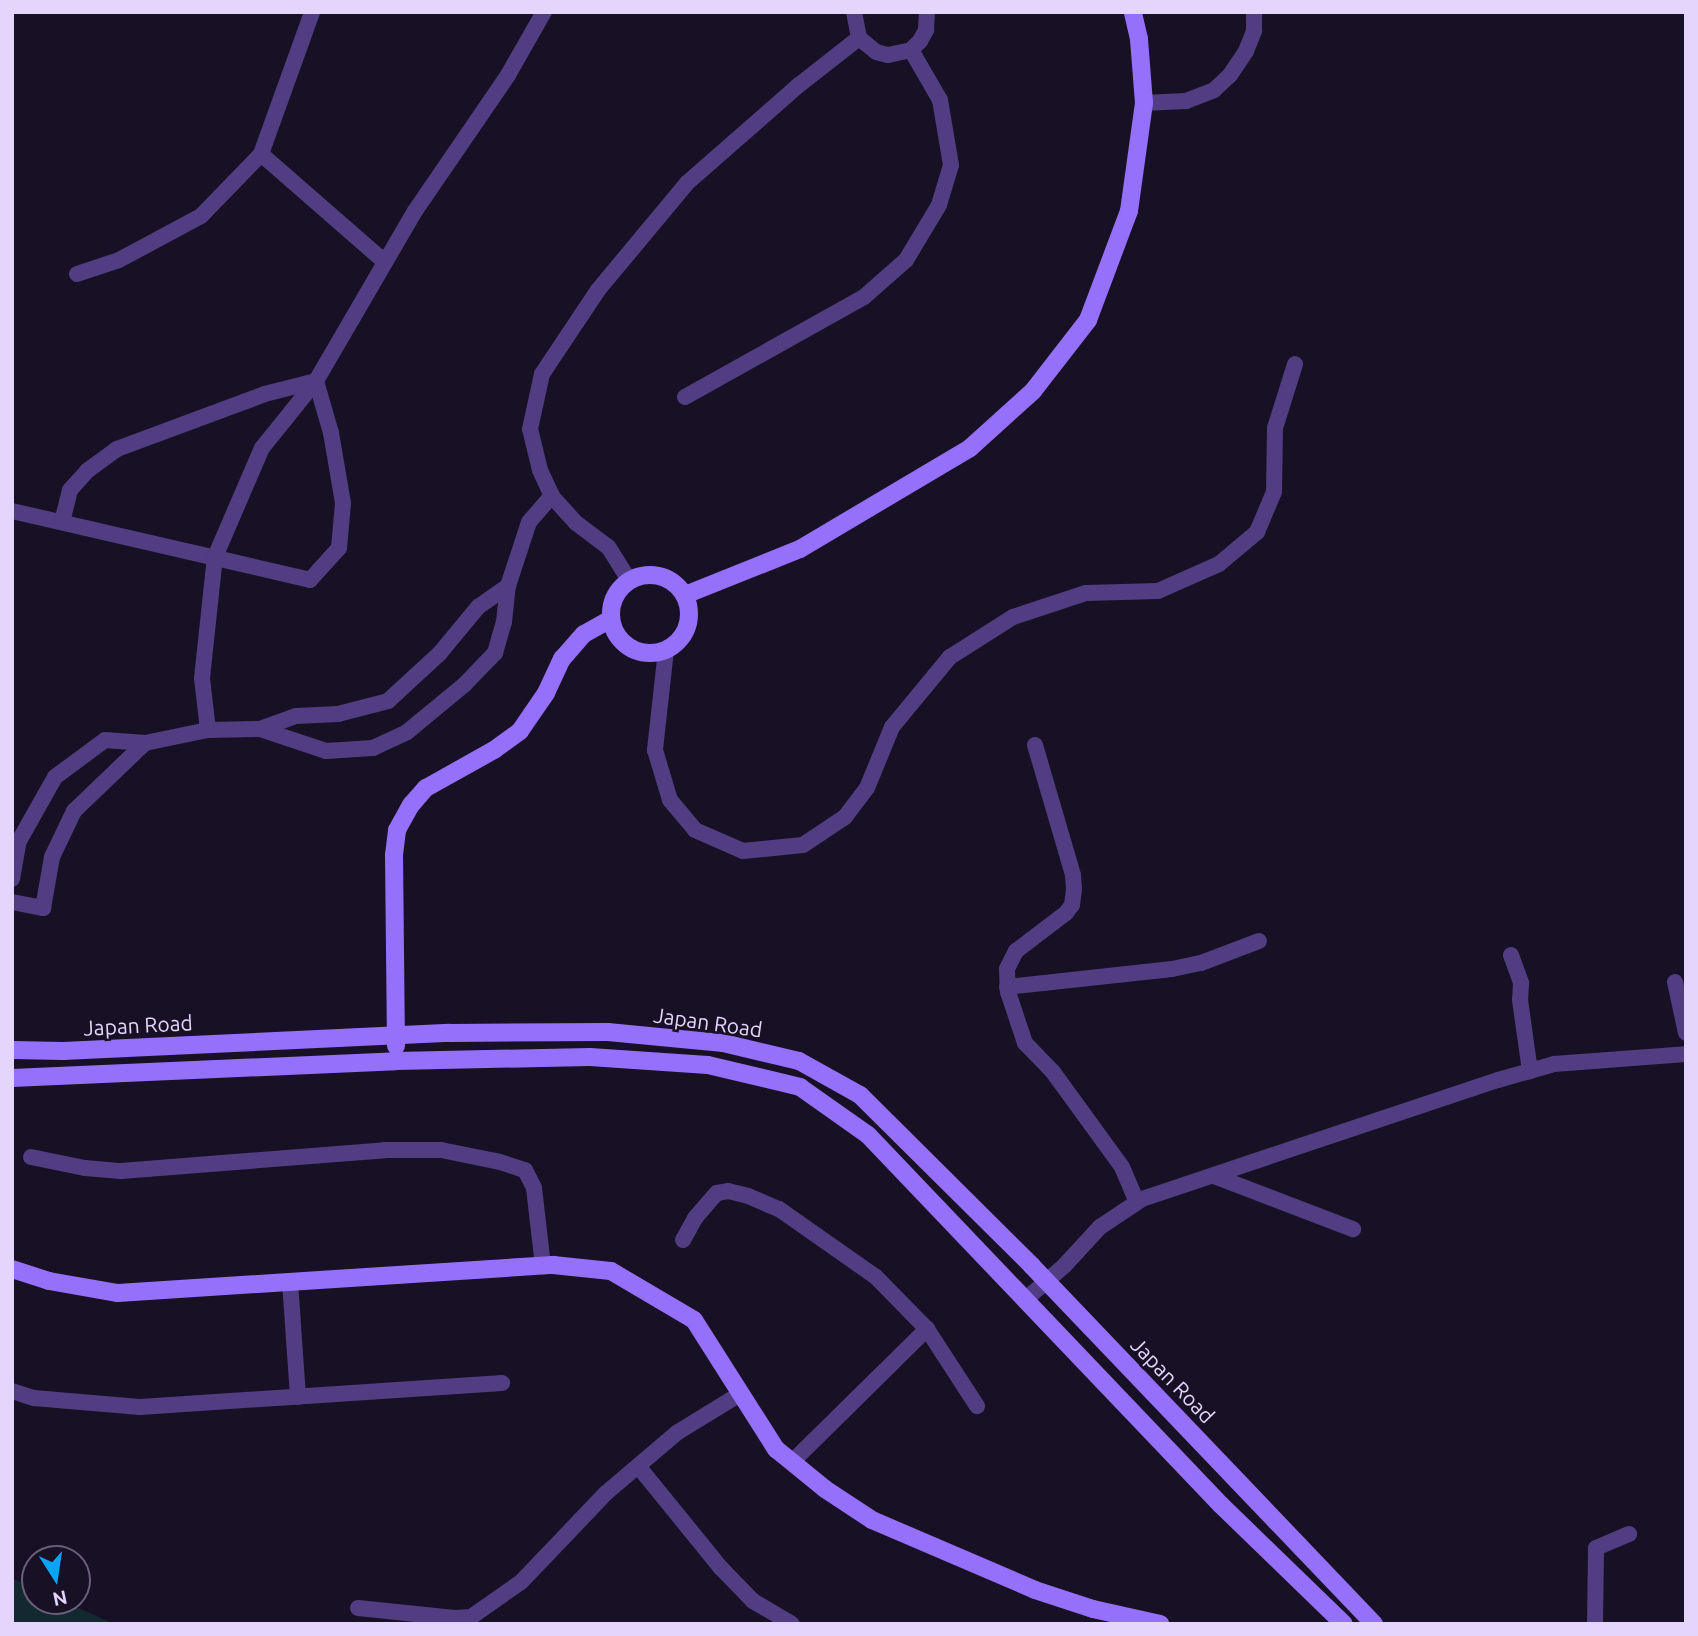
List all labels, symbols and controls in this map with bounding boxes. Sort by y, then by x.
street label: Japan Road [652,1002,764,1042]
street label: Japan Road [83,1010,193,1040]
street label: Japan Road [1126,1332,1220,1428]
north arrow [21,1545,91,1615]
text: N [51,1586,69,1611]

